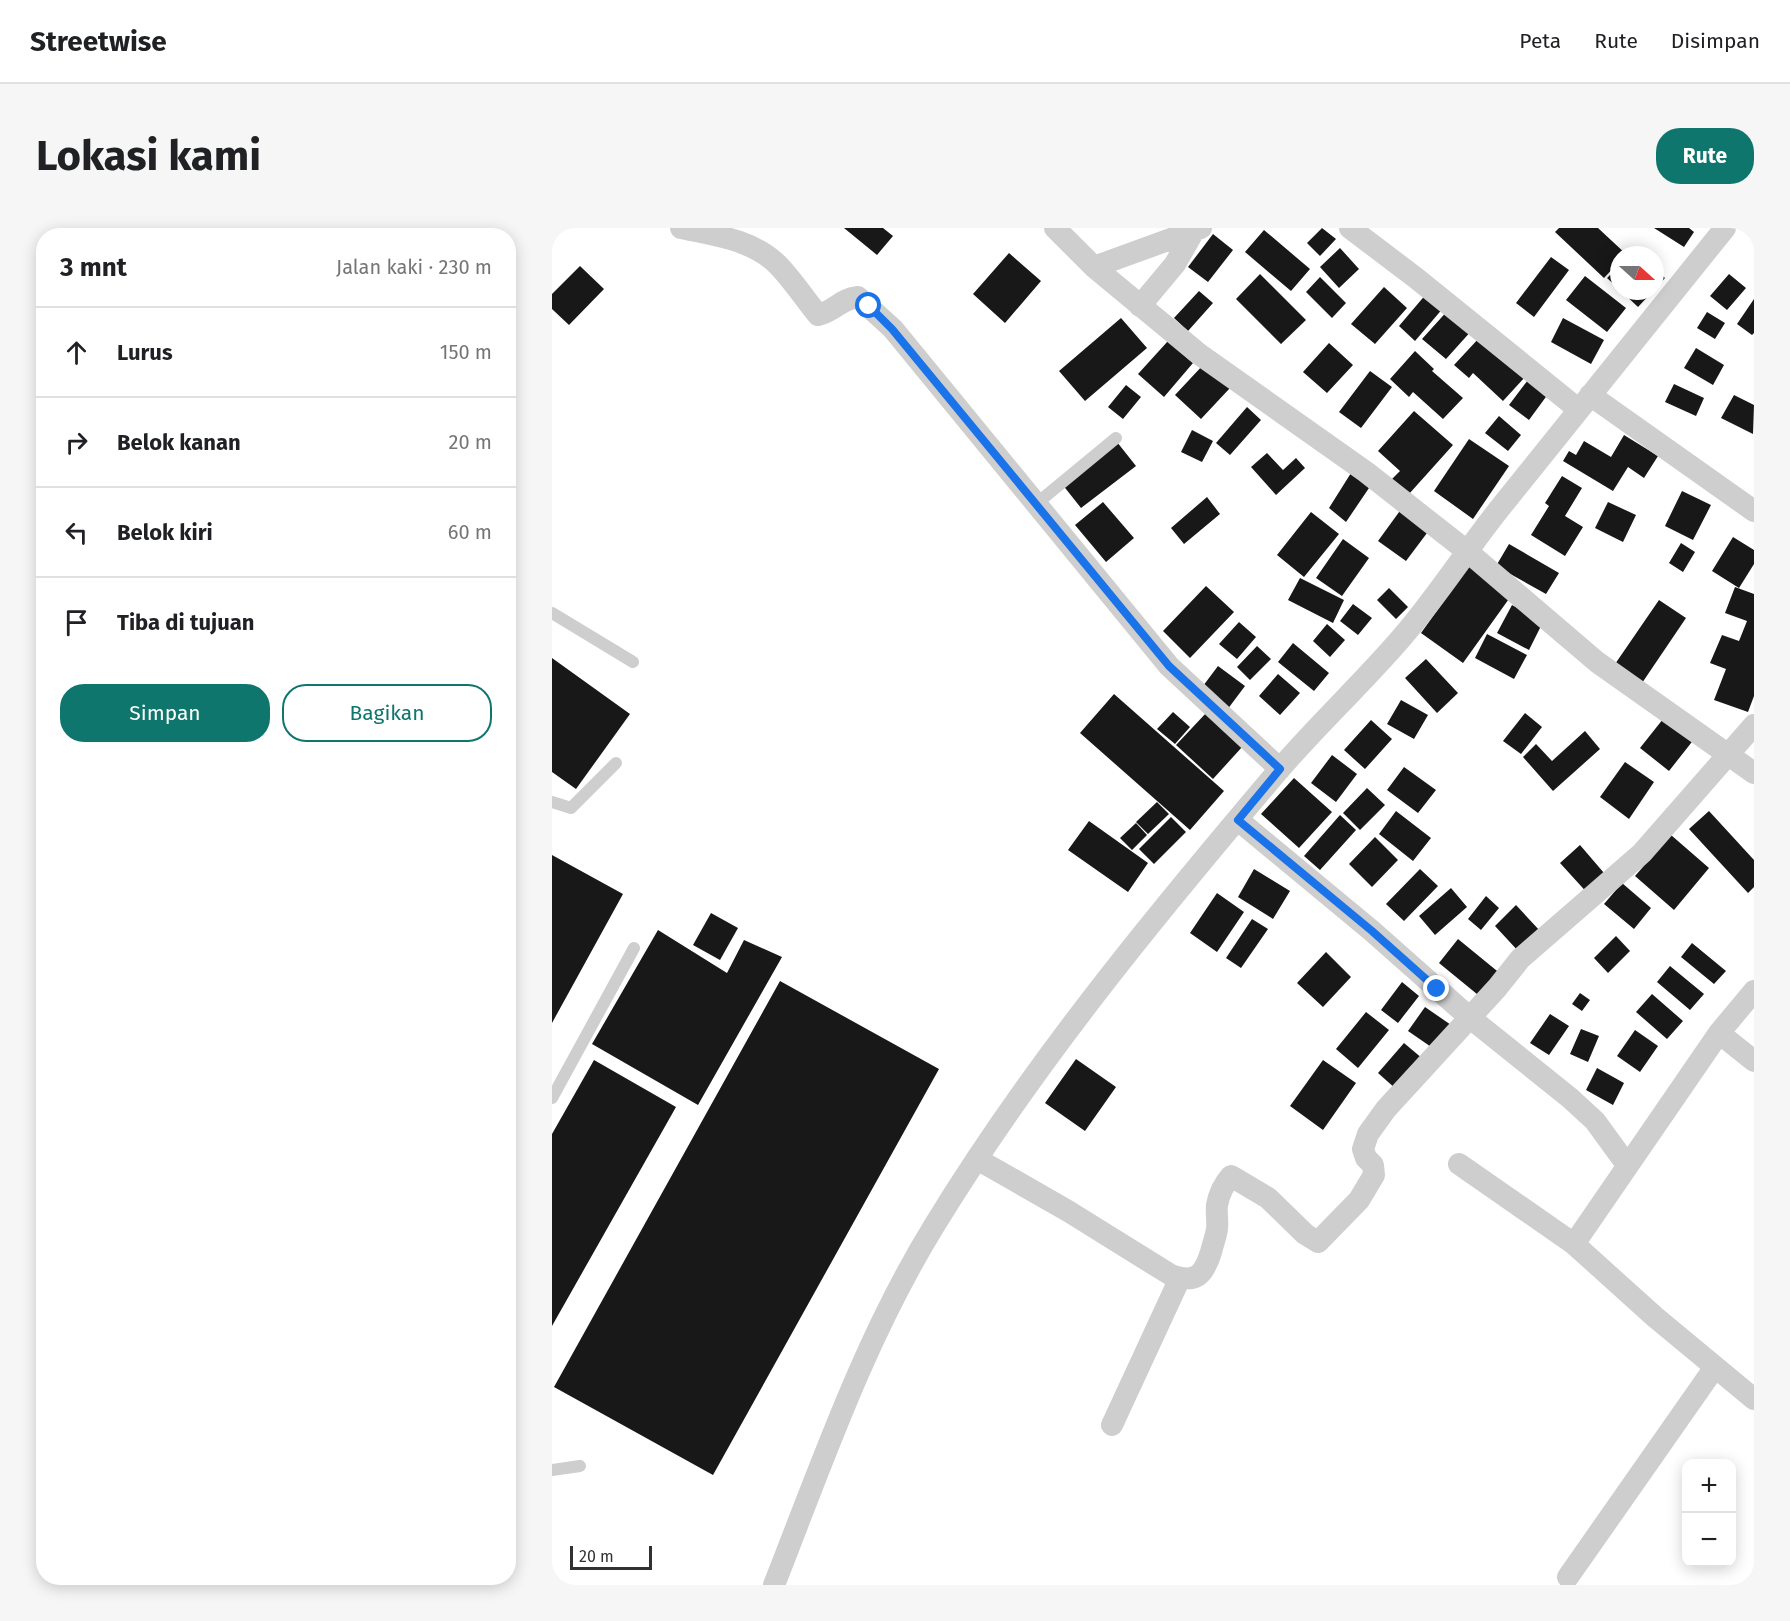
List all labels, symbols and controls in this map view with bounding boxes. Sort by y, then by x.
text: Streetwise [30,25,167,58]
text: Peta [1519,28,1561,54]
text: Rute [1594,28,1638,54]
text: Disimpan [1671,28,1760,54]
button: Rute [1656,128,1754,184]
text: Lokasi kami [36,131,261,181]
north arrow [1610,246,1664,300]
text: 3 mnt [60,252,127,283]
text: Jalan kaki · 230 m [336,255,492,279]
route start [855,292,881,318]
icon: ahead [60,336,93,369]
text: Lurus [117,339,173,366]
text: 150 m [440,340,492,364]
icon: right [60,426,93,459]
text: Belok kanan [117,429,241,456]
text: 20 m [449,430,492,454]
icon: left [60,516,93,549]
text: Belok kiri [117,519,213,546]
text: 60 m [448,520,492,544]
icon: arrive [60,606,93,639]
text: Tiba di tujuan [117,609,254,636]
button: Simpan [60,684,270,742]
button: Bagikan [282,684,492,742]
route end [1423,975,1449,1001]
map controls [1682,1459,1736,1567]
button: + [1682,1459,1736,1513]
button: − [1682,1513,1736,1567]
scale bar [570,1543,652,1570]
text: 20 m [579,1547,614,1566]

